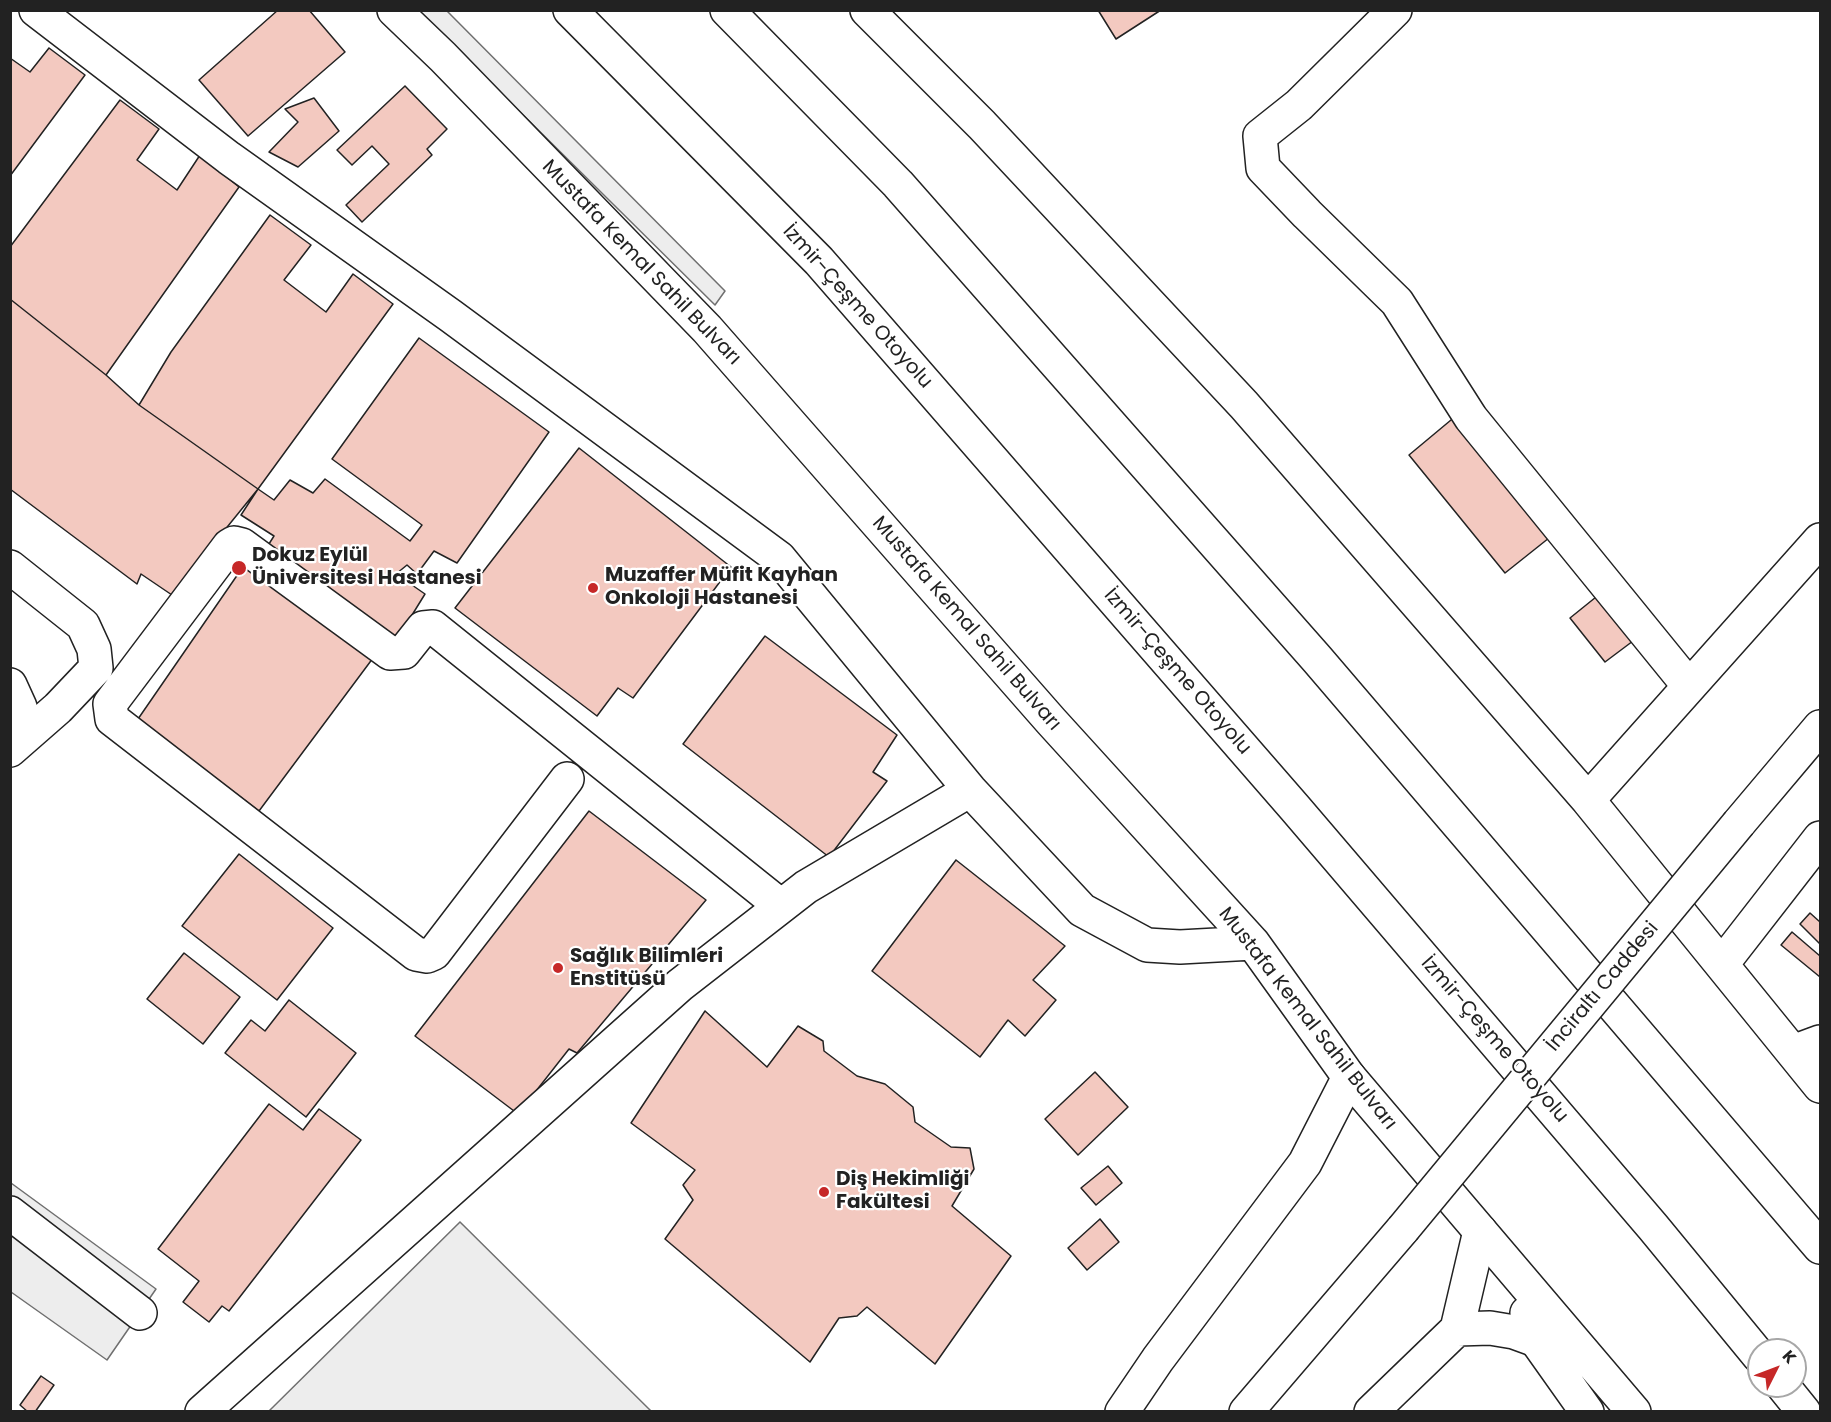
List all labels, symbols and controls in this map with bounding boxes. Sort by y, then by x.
street label: Mustafa Kemal Sahil Bulvarı [537,155,745,371]
street label: İzmir-Çeşme Otoyolu [777,220,937,394]
street label: Mustafa Kemal Sahil Bulvarı [866,512,1066,736]
place label: Dokuz Eylül Üniversitesi Hastanesi [252,544,482,591]
marker: Dokuz Eylül Üniversitesi Hastanesi [230,559,248,577]
place label: Muzaffer Müfit Kayhan Onkoloji Hastanesi [605,564,838,611]
marker: Muzaffer Müfit Kayhan Onkoloji Hastanesi [586,581,600,595]
street label: İzmir-Çeşme Otoyolu [1098,584,1256,760]
street label: Mustafa Kemal Sahil Bulvarı [1213,903,1401,1135]
street label: İnciraltı Caddesi [1542,917,1664,1057]
place label: Sağlık Bilimleri Enstitüsü [570,945,723,992]
street label: İzmir-Çeşme Otoyolu [1415,952,1573,1128]
marker: Sağlık Bilimleri Enstitüsü [551,961,565,975]
place label: Diş Hekimliği Fakültesi [836,1168,969,1215]
marker: Diş Hekimliği Fakültesi [817,1185,831,1199]
north arrow [1747,1338,1807,1398]
text: K [1777,1345,1802,1369]

